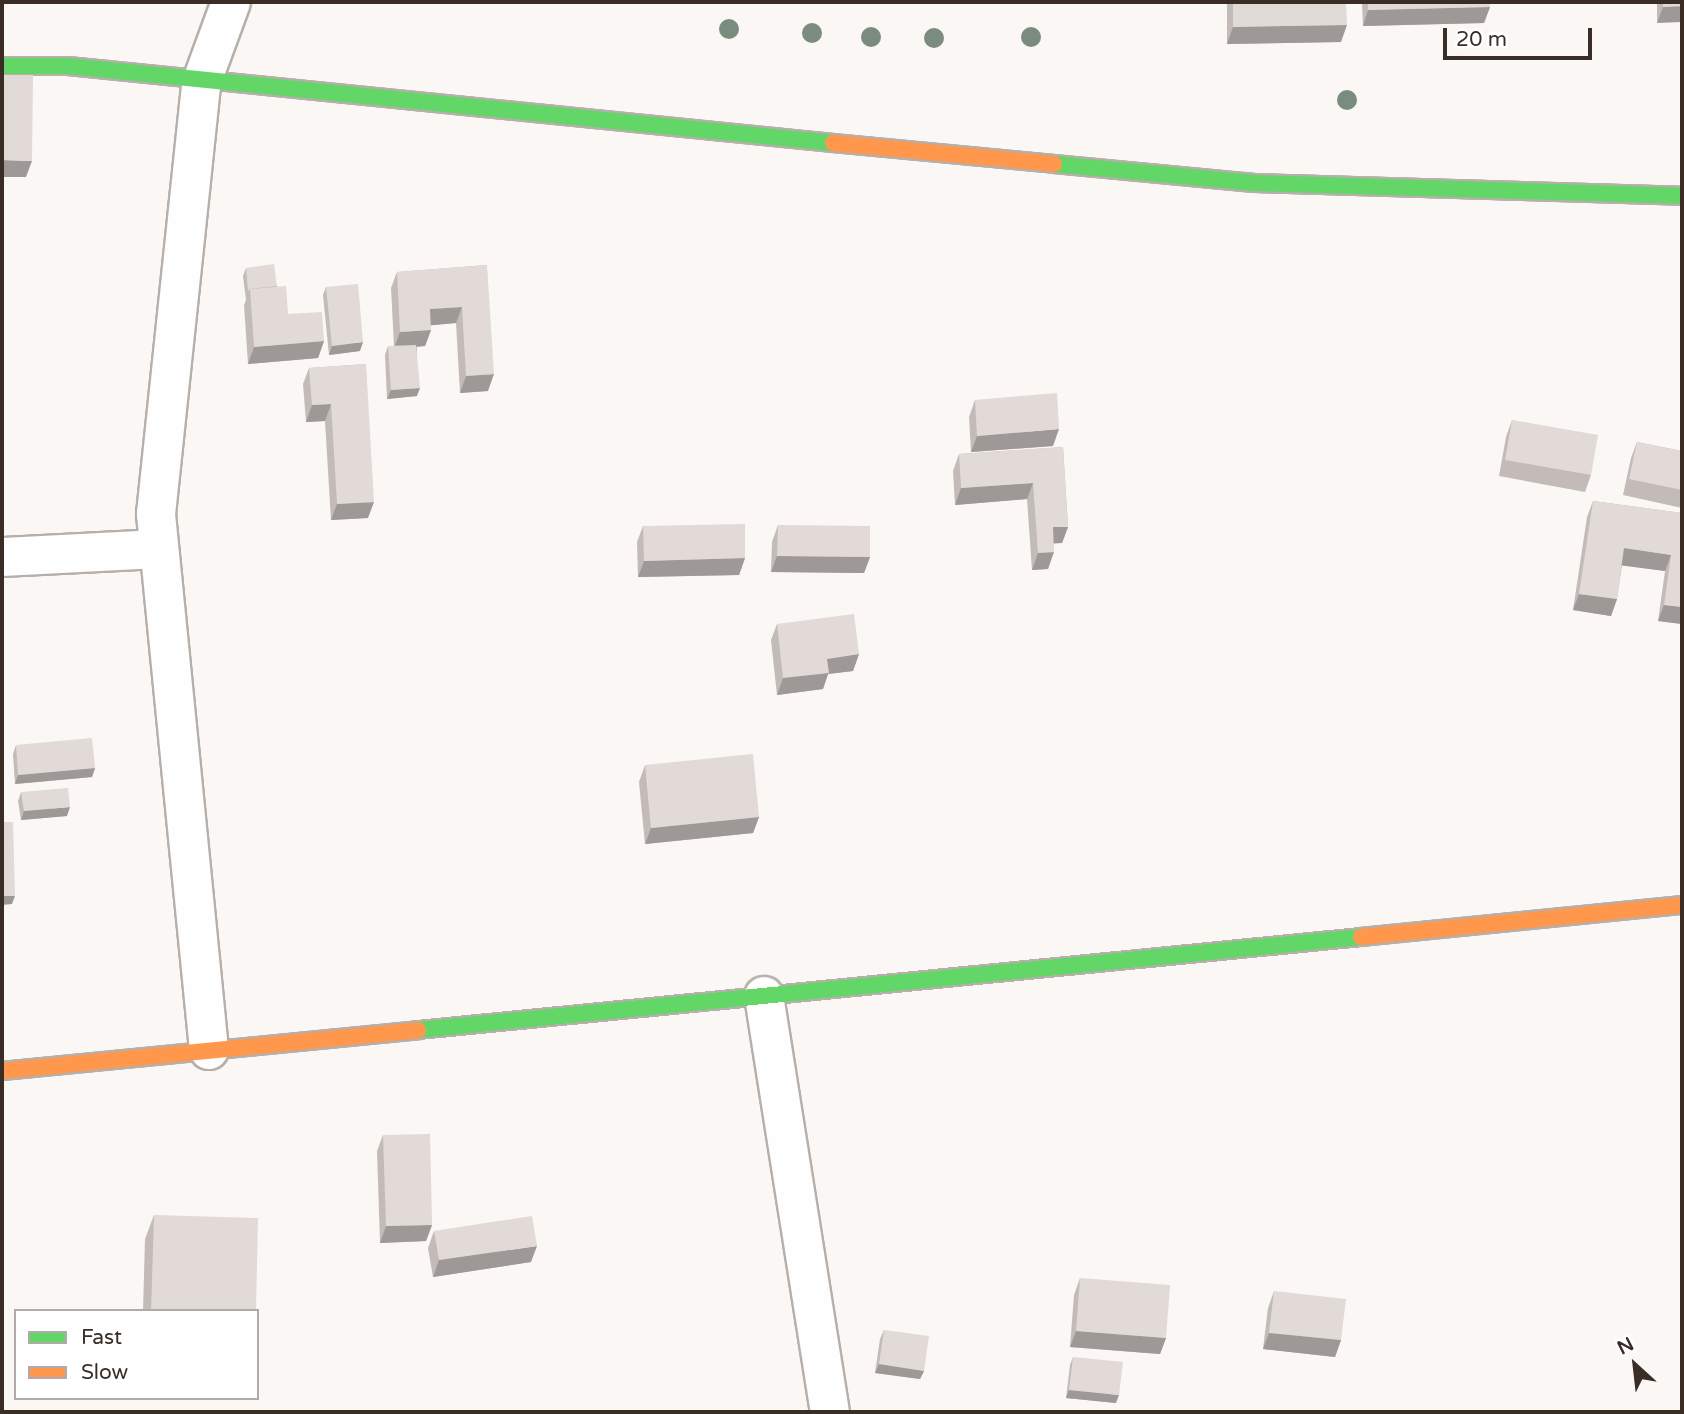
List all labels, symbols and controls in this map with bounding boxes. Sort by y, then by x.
scale bar [1446,14,1595,58]
text: 20 m [1456,27,1507,52]
legend [14,1309,259,1400]
text: Fast [81,1325,122,1350]
north arrow [1600,1330,1670,1400]
text: N [1614,1333,1637,1360]
text: Slow [81,1360,128,1385]

